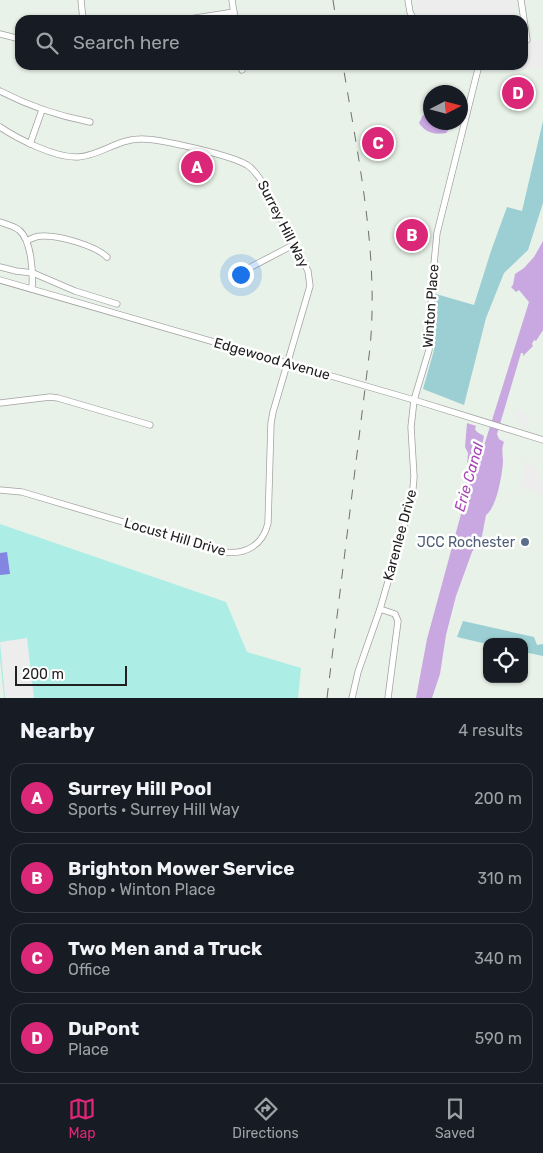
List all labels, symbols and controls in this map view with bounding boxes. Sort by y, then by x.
search box [15,15,528,70]
icon: search [33,29,61,57]
text: Search here [73,31,180,54]
pin: D [502,74,534,112]
north arrow [423,85,468,130]
pin: C [362,124,394,162]
pin: A [181,148,213,186]
street label: Surrey Hill Way [254,178,312,271]
pin: B [396,216,428,254]
your location [228,262,254,288]
street label: Winton Place [420,263,442,349]
street label: Edgewood Avenue [212,334,332,384]
water label: Erie Canal [451,440,488,514]
street label: Karenlee Drive [380,487,420,582]
street label: Locust Hill Drive [122,514,228,560]
place label: JCC Rochester [417,534,516,551]
marker: JCC Rochester [519,536,531,548]
map controls [483,638,528,683]
button: locate [483,638,528,683]
scale bar [15,663,128,686]
text: 200 m [22,666,64,683]
text: Nearby [20,718,95,743]
text: 4 results [458,721,523,740]
text: Surrey Hill Pool [68,777,212,800]
text: A [31,789,43,808]
text: 200 m [474,789,522,808]
text: Sports · Surrey Hill Way [68,800,240,819]
text: Brighton Mower Service [68,857,294,880]
text: B [31,869,43,888]
text: 310 m [478,869,522,888]
text: Shop · Winton Place [68,880,215,899]
text: Two Men and a Truck [68,937,262,960]
text: C [31,949,43,968]
text: 340 m [474,949,522,968]
text: Office [68,960,110,979]
text: DuPont [68,1017,139,1040]
text: D [31,1029,43,1048]
text: 590 m [475,1029,522,1048]
text: Place [68,1040,109,1059]
tab: Map [68,1095,96,1142]
tab: Directions [232,1095,299,1142]
tab: Saved [435,1095,475,1142]

